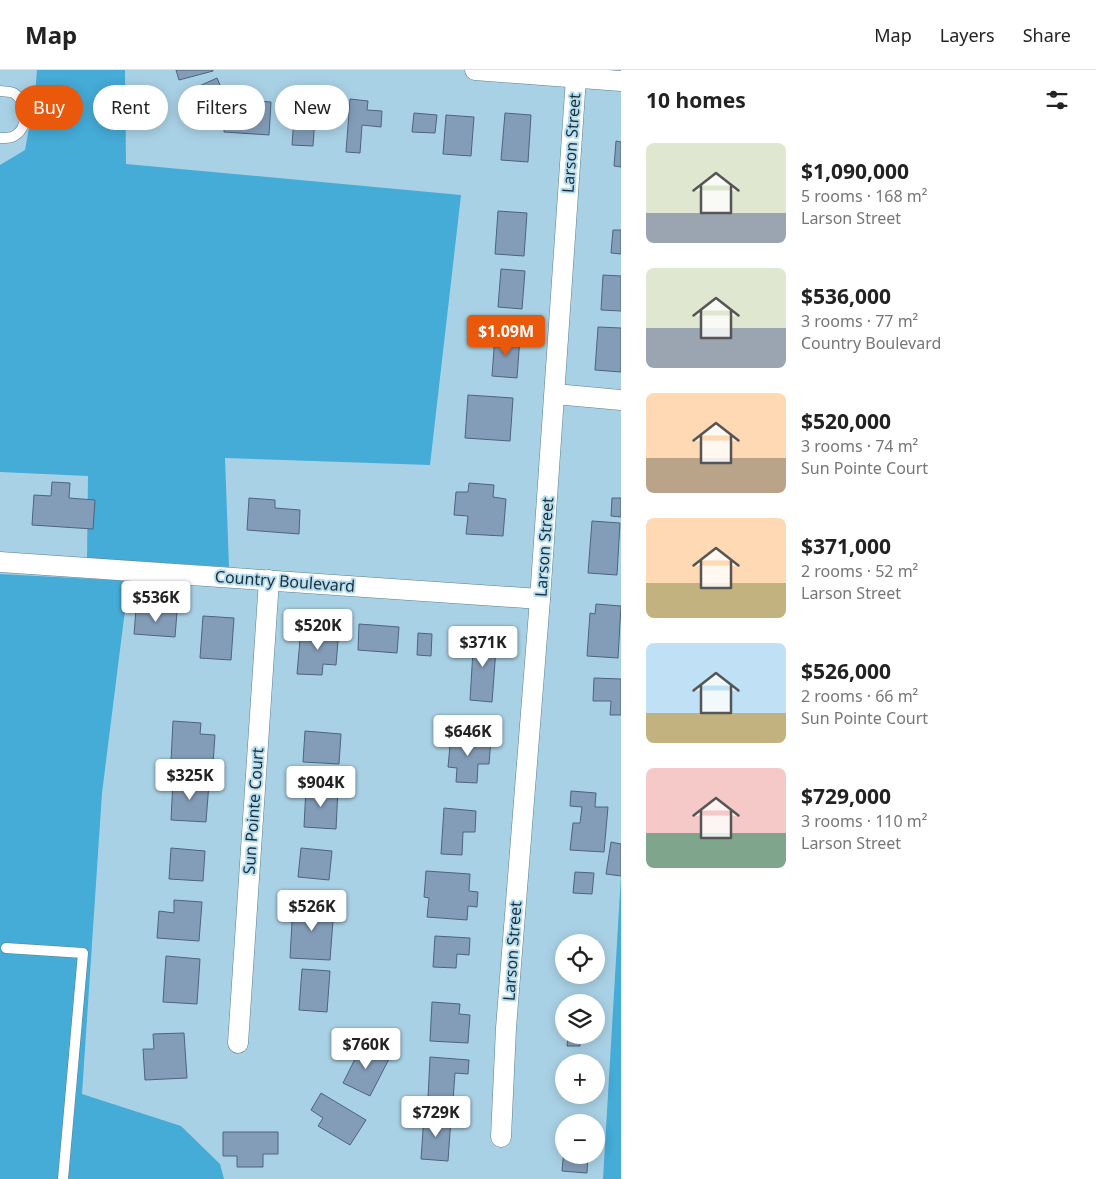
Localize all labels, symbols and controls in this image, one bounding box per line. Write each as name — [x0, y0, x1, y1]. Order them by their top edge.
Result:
text: Map — [25, 18, 77, 51]
text: Map — [874, 23, 912, 47]
text: Layers — [940, 23, 995, 47]
text: Share — [1023, 23, 1071, 47]
chip: Buy — [15, 85, 83, 130]
chip: Rent — [93, 85, 168, 130]
chip: Filters — [178, 85, 265, 130]
chip: New — [275, 85, 349, 130]
text: 10 homes — [646, 86, 746, 114]
icon: filters — [1043, 86, 1071, 114]
street label: Larson Street — [557, 92, 585, 194]
text: $1,090,000 — [801, 157, 909, 185]
icon: home — [686, 163, 746, 223]
text: 5 rooms · 168 m² — [801, 185, 927, 207]
text: Larson Street — [801, 207, 901, 229]
text: $536,000 — [801, 282, 891, 310]
icon: home — [686, 288, 746, 348]
text: 3 rooms · 77 m² — [801, 310, 918, 332]
pin: $1.09M — [465, 314, 547, 357]
text: $1.09M — [478, 320, 534, 342]
text: Country Boulevard — [801, 332, 941, 354]
text: $520,000 — [801, 407, 891, 435]
icon: home — [686, 413, 746, 473]
text: 3 rooms · 74 m² — [801, 435, 918, 457]
text: Sun Pointe Court — [801, 457, 928, 479]
street label: Larson Street — [530, 496, 558, 598]
text: $371,000 — [801, 532, 891, 560]
icon: home — [686, 538, 746, 598]
text: 2 rooms · 52 m² — [801, 560, 918, 582]
street label: Country Boulevard — [214, 565, 356, 597]
pin: $536K — [121, 580, 191, 623]
text: Larson Street — [801, 582, 901, 604]
text: $536K — [132, 586, 180, 608]
pin: $520K — [283, 608, 353, 651]
text: $520K — [294, 614, 342, 636]
pin: $371K — [448, 626, 518, 668]
text: $371K — [459, 631, 507, 653]
text: $526,000 — [801, 657, 891, 685]
icon: home — [686, 663, 746, 723]
text: 2 rooms · 66 m² — [801, 685, 918, 707]
text: Sun Pointe Court — [801, 707, 928, 729]
pin: $646K — [433, 714, 503, 757]
text: $646K — [444, 720, 492, 742]
street label: Sun Pointe Court — [238, 747, 268, 875]
pin: $325K — [155, 758, 225, 801]
text: $325K — [166, 764, 214, 786]
pin: $904K — [286, 766, 356, 808]
text: $904K — [297, 771, 345, 793]
text: $729,000 — [801, 782, 891, 810]
icon: home — [686, 788, 746, 848]
text: 3 rooms · 110 m² — [801, 810, 927, 832]
text: Larson Street — [801, 832, 901, 854]
pin: $526K — [277, 890, 347, 932]
text: $526K — [288, 895, 336, 917]
street label: Larson Street — [498, 900, 526, 1002]
map controls — [555, 934, 605, 1164]
button: locate — [555, 934, 605, 984]
button: layers — [555, 994, 605, 1044]
pin: $760K — [331, 1028, 401, 1070]
text: $760K — [342, 1033, 390, 1055]
button: + — [555, 1054, 605, 1104]
pin: $729K — [401, 1096, 471, 1138]
text: $729K — [412, 1101, 460, 1123]
button: − — [555, 1114, 605, 1164]

